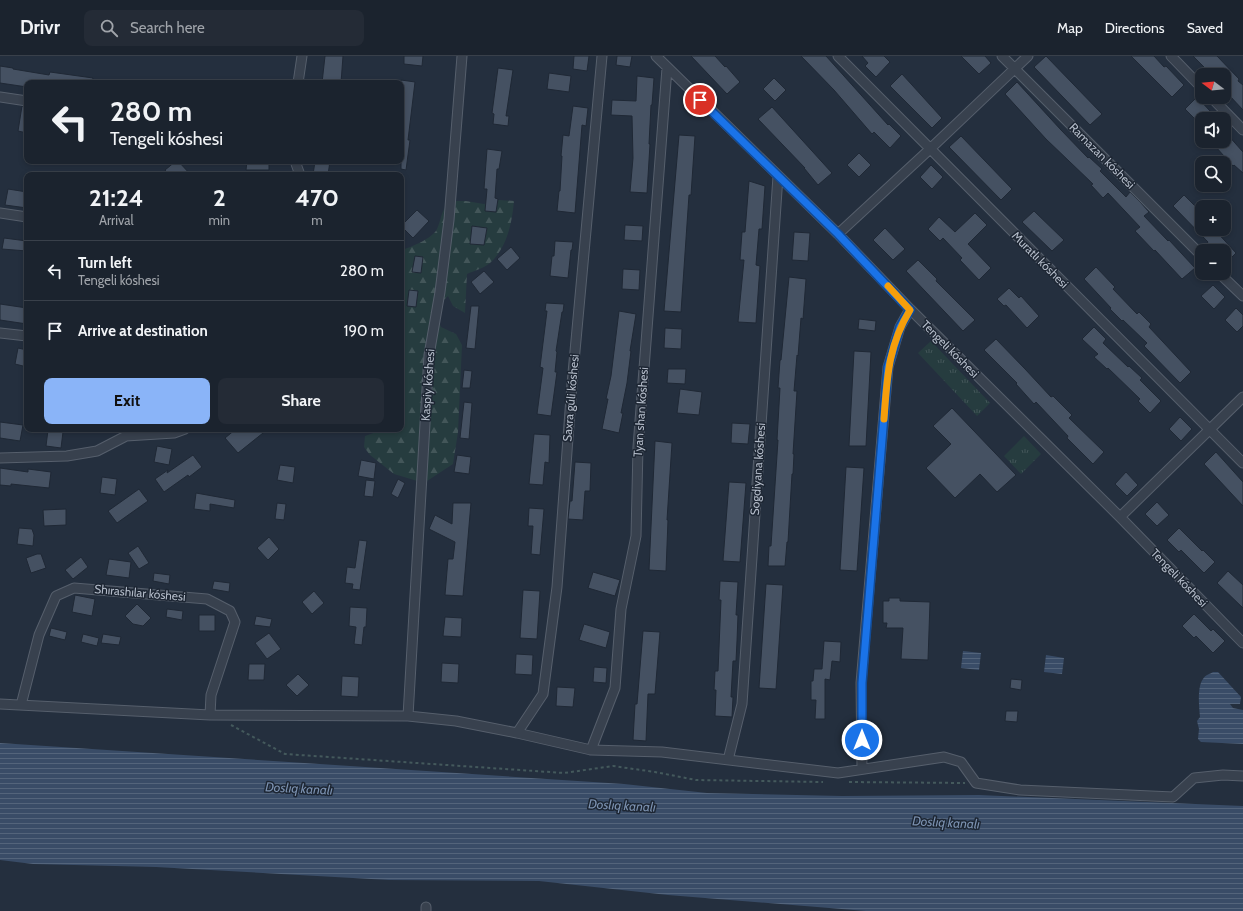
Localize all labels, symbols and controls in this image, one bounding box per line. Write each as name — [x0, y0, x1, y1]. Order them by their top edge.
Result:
search box — [84, 10, 364, 46]
text: Drivr — [20, 16, 60, 39]
icon: search — [98, 17, 120, 39]
text: Search here — [130, 19, 205, 37]
text: Map — [1057, 19, 1083, 37]
text: Directions — [1105, 19, 1165, 37]
text: Saved — [1187, 19, 1223, 37]
north arrow — [1195, 68, 1231, 104]
map controls — [1195, 68, 1231, 280]
pin — [683, 83, 717, 117]
icon: arrive — [689, 89, 711, 111]
text: 280 m — [110, 94, 192, 128]
icon: left — [44, 96, 96, 148]
button: sound — [1195, 112, 1231, 148]
street label: Ramazan kóshesi — [1066, 120, 1138, 192]
text: Tengeli kóshesi — [110, 128, 223, 150]
button: search — [1195, 156, 1231, 192]
text: 21:24 — [89, 183, 144, 212]
text: 2 — [213, 183, 226, 212]
text: 470 — [295, 183, 339, 212]
button: + — [1195, 200, 1231, 236]
text: Arrival — [99, 212, 134, 228]
text: min — [209, 212, 230, 228]
text: m — [311, 212, 323, 228]
street label: Muratlı kóshesi — [1009, 228, 1072, 291]
button: − — [1195, 244, 1231, 280]
text: Turn left — [78, 254, 132, 272]
icon: left — [44, 260, 66, 282]
text: 280 m — [340, 262, 384, 280]
text: Tengeli kóshesi — [78, 272, 160, 288]
street label: Tengeli kóshesi — [918, 317, 982, 381]
icon: arrive — [44, 320, 66, 342]
text: Arrive at destination — [78, 322, 208, 340]
text: 190 m — [344, 322, 384, 340]
street label: Kaspiy kóshesi — [417, 348, 438, 422]
street label: Saxra gúli kóshesi — [559, 354, 582, 442]
street label: Tyan shan kóshesi — [630, 367, 651, 457]
button: Exit — [44, 378, 210, 424]
button: Share — [218, 378, 384, 424]
street label: Sogdiyana kóshesi — [747, 422, 768, 516]
street label: Tengeli kóshesi — [1148, 545, 1211, 610]
street label: Shırashılar kóshesi — [94, 581, 186, 604]
position arrow — [841, 719, 883, 761]
water label: Doslıq kanalı — [265, 778, 333, 798]
water label: Doslıq kanalı — [588, 795, 656, 815]
water label: Doslıq kanalı — [912, 812, 980, 832]

